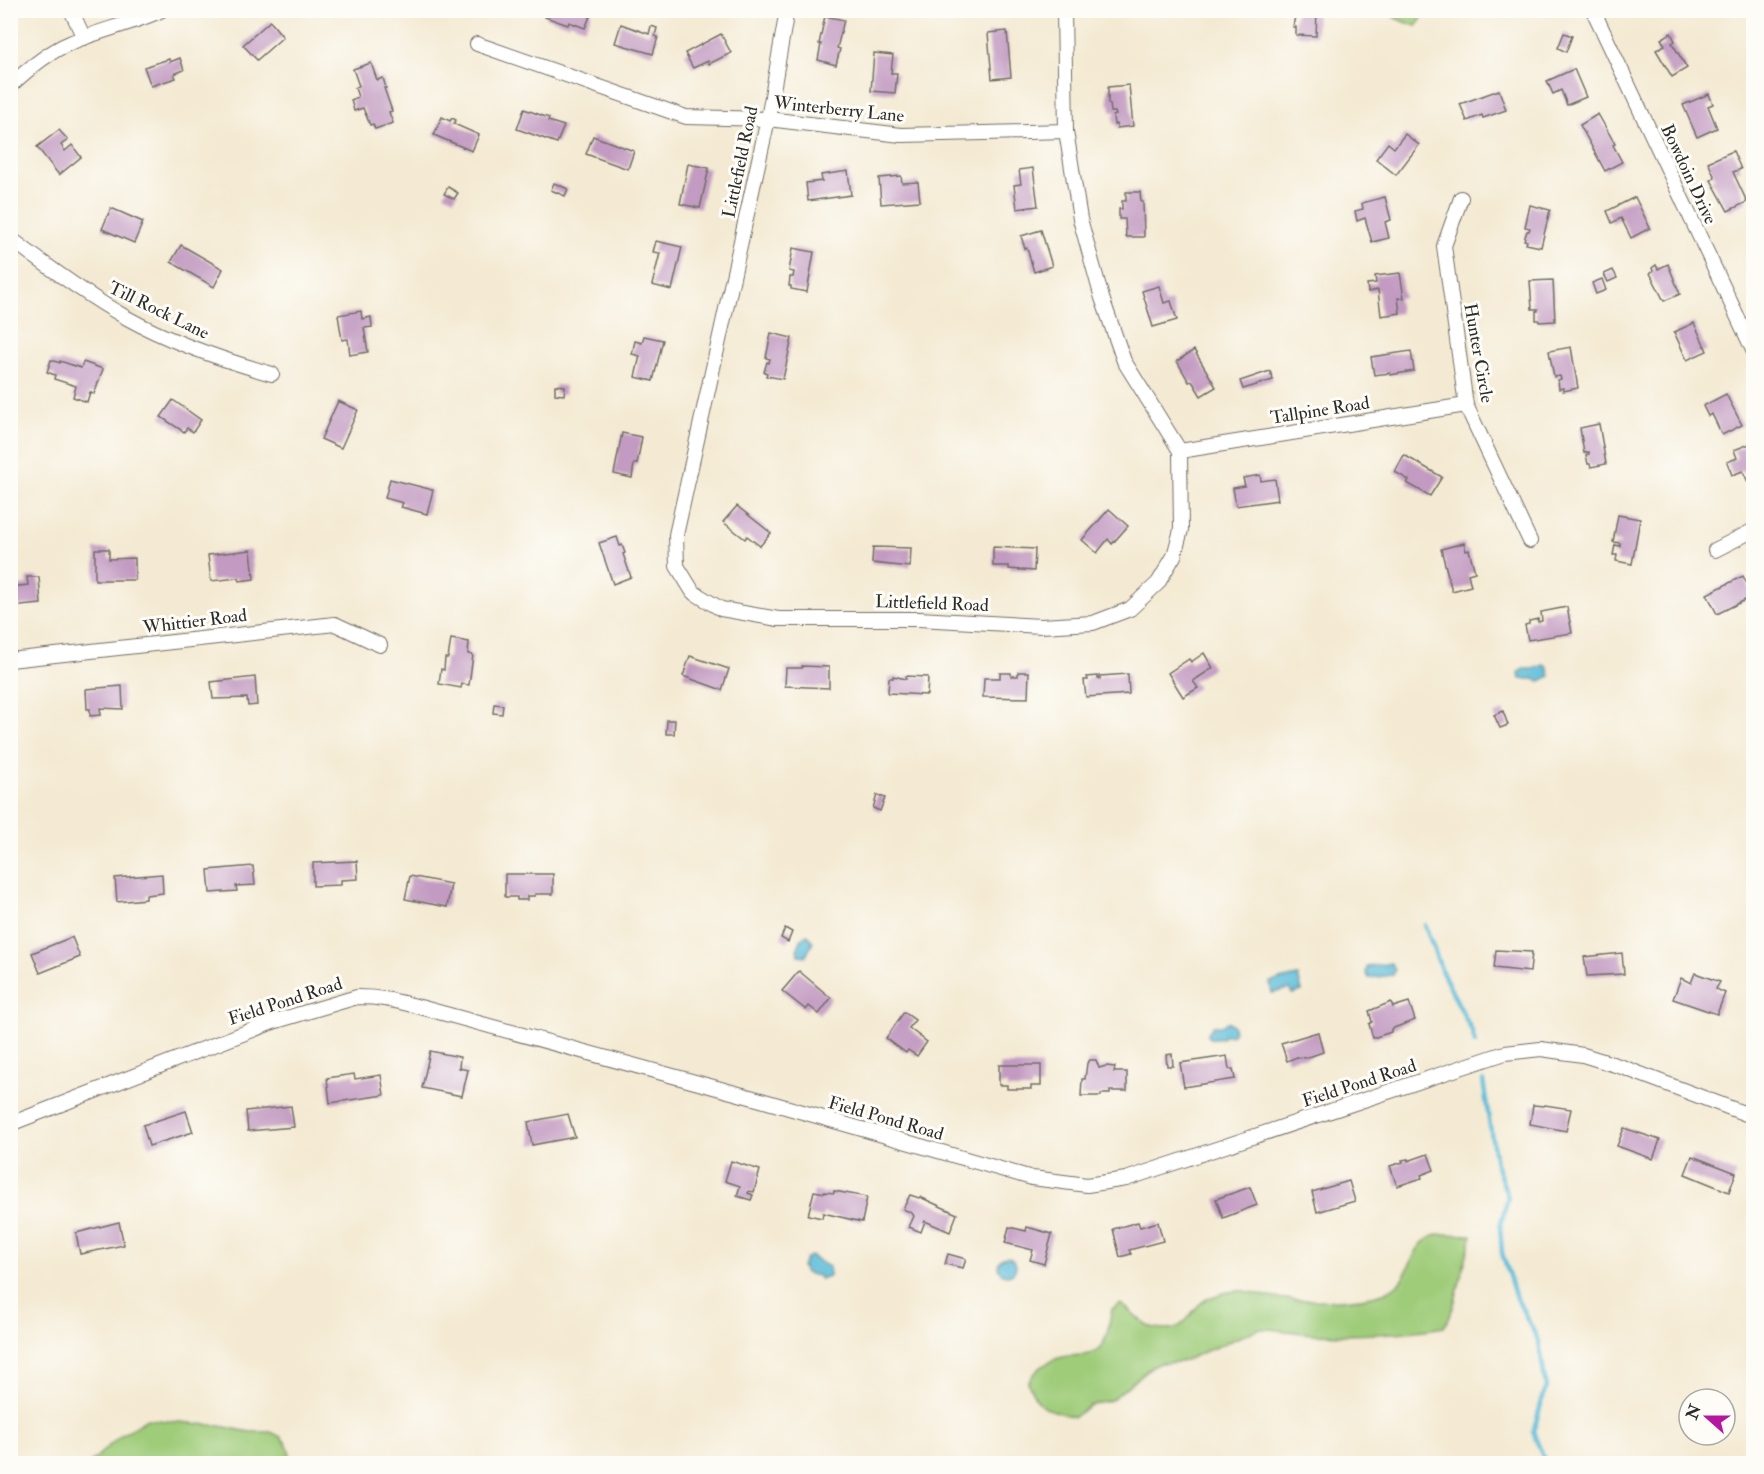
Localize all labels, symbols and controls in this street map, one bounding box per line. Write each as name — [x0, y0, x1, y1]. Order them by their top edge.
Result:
street label: Winterberry Lane — [772, 91, 906, 128]
street label: Littlefield Road — [717, 104, 764, 220]
street label: Bowdoin Drive — [1655, 120, 1722, 228]
street label: Till Rock Lane — [105, 276, 213, 345]
street label: Hunter Circle — [1458, 301, 1499, 405]
street label: Tallpine Road — [1269, 391, 1371, 430]
street label: Littlefield Road — [875, 590, 989, 617]
street label: Whittier Road — [141, 604, 249, 639]
street label: Field Pond Road — [225, 972, 345, 1031]
street label: Field Pond Road — [1299, 1054, 1419, 1113]
street label: Field Pond Road — [826, 1091, 946, 1146]
north arrow — [1677, 1387, 1737, 1447]
text: N — [1682, 1401, 1706, 1423]

